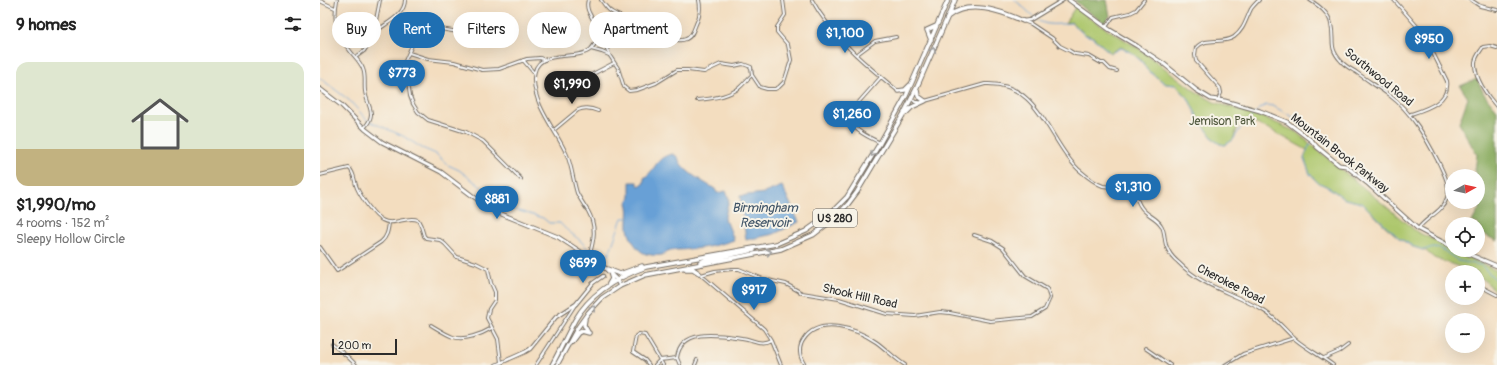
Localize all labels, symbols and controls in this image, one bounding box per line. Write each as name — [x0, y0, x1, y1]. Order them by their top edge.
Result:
chip: Buy — [332, 12, 381, 48]
chip: Rent — [389, 12, 445, 48]
chip: Filters — [453, 12, 519, 48]
chip: New — [527, 12, 581, 48]
chip: Apartment — [589, 12, 682, 48]
icon: filters — [282, 13, 304, 35]
text: 9 homes — [16, 14, 76, 35]
pin: $1,100 — [812, 20, 878, 54]
text: $1,100 — [826, 25, 864, 41]
pin: $950 — [1405, 26, 1453, 60]
text: $950 — [1414, 31, 1444, 47]
street label: Southwood Road — [1341, 45, 1416, 110]
one-way arrow — [928, 47, 936, 55]
pin: $773 — [378, 60, 426, 94]
text: $773 — [388, 65, 416, 81]
pin: $1,990 — [539, 71, 605, 105]
text: $1,990 — [553, 76, 591, 92]
icon: home — [124, 88, 196, 160]
pin: $1,260 — [819, 101, 885, 135]
text: $1,260 — [832, 106, 872, 122]
street label: Mountain Brook Parkway — [1287, 110, 1392, 196]
park label: Jemison Park — [1189, 114, 1255, 129]
one-way arrow — [870, 150, 878, 157]
north arrow — [1445, 169, 1485, 209]
map controls — [1445, 169, 1485, 353]
pin: $1,310 — [1100, 174, 1166, 208]
text: $1,310 — [1115, 179, 1151, 195]
pin: $881 — [473, 186, 521, 220]
text: $881 — [484, 191, 510, 207]
text: $1,990/mo — [16, 194, 96, 215]
water label: Birmingham Reservoir — [732, 200, 799, 231]
road number: US 280 — [813, 209, 857, 227]
text: 4 rooms · 152 m² — [16, 215, 110, 231]
button: locate — [1445, 217, 1485, 257]
text: Sleepy Hollow Circle — [16, 231, 125, 247]
one-way arrow — [766, 248, 772, 256]
pin: $699 — [559, 250, 607, 284]
text: $699 — [569, 255, 597, 271]
street label: Cherokee Road — [1195, 261, 1267, 308]
button: + — [1445, 265, 1485, 305]
pin: $917 — [730, 277, 778, 311]
street label: Shook Hill Road — [821, 281, 899, 312]
text: $917 — [741, 282, 767, 298]
one-way arrow — [588, 305, 596, 313]
button: − — [1445, 313, 1485, 353]
scale bar — [332, 337, 397, 356]
text: 200 m — [338, 339, 371, 352]

